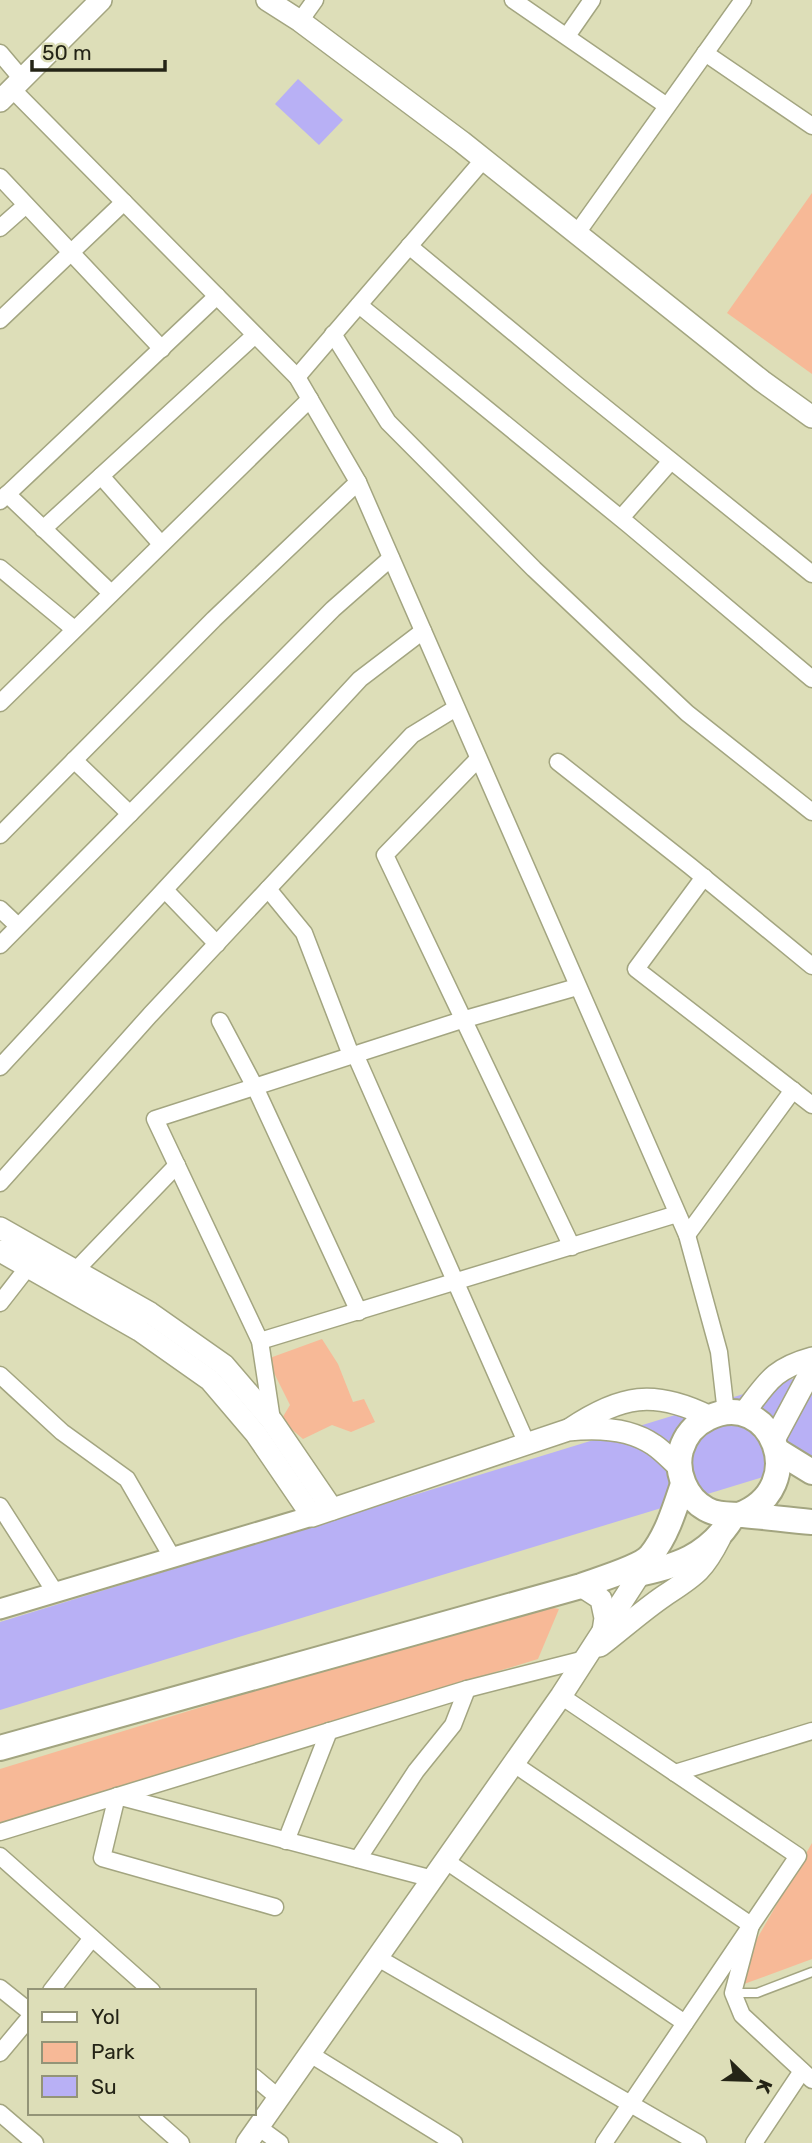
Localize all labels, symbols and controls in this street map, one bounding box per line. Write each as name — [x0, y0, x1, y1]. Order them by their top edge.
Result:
scale bar — [32, 28, 164, 72]
text: 50 m — [42, 40, 92, 65]
legend — [28, 1989, 256, 2115]
text: Yol — [91, 2004, 120, 2029]
text: Park — [91, 2039, 135, 2064]
north arrow — [714, 2045, 784, 2115]
text: Su — [91, 2074, 117, 2099]
text: K — [751, 2076, 777, 2097]

